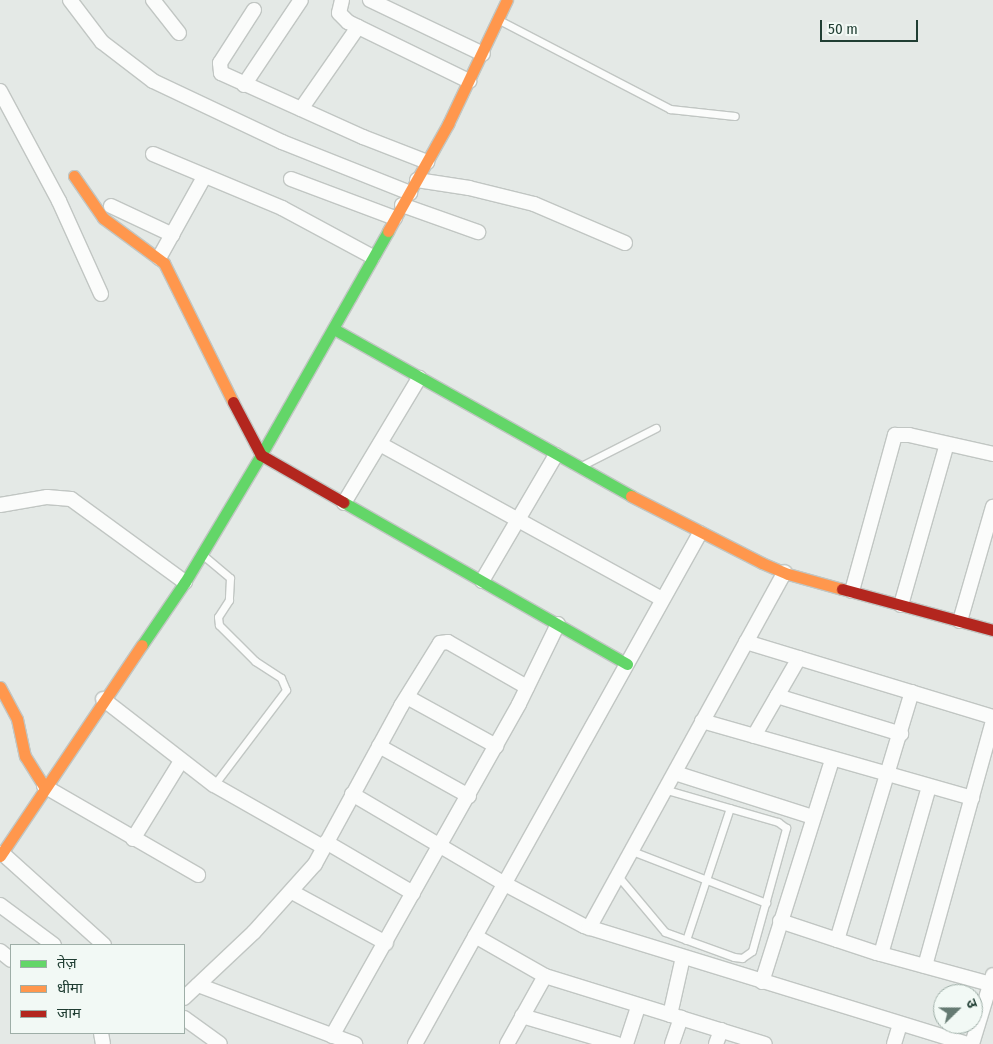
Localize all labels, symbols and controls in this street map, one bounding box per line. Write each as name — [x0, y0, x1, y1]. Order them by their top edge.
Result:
scale bar — [823, 10, 920, 42]
text: 50 m — [828, 20, 858, 38]
legend — [10, 944, 185, 1034]
text: तेज़ — [57, 954, 77, 972]
text: धीमा — [57, 979, 83, 997]
north arrow — [933, 984, 983, 1034]
text: उ — [962, 997, 981, 1011]
text: जाम — [57, 1004, 81, 1022]

